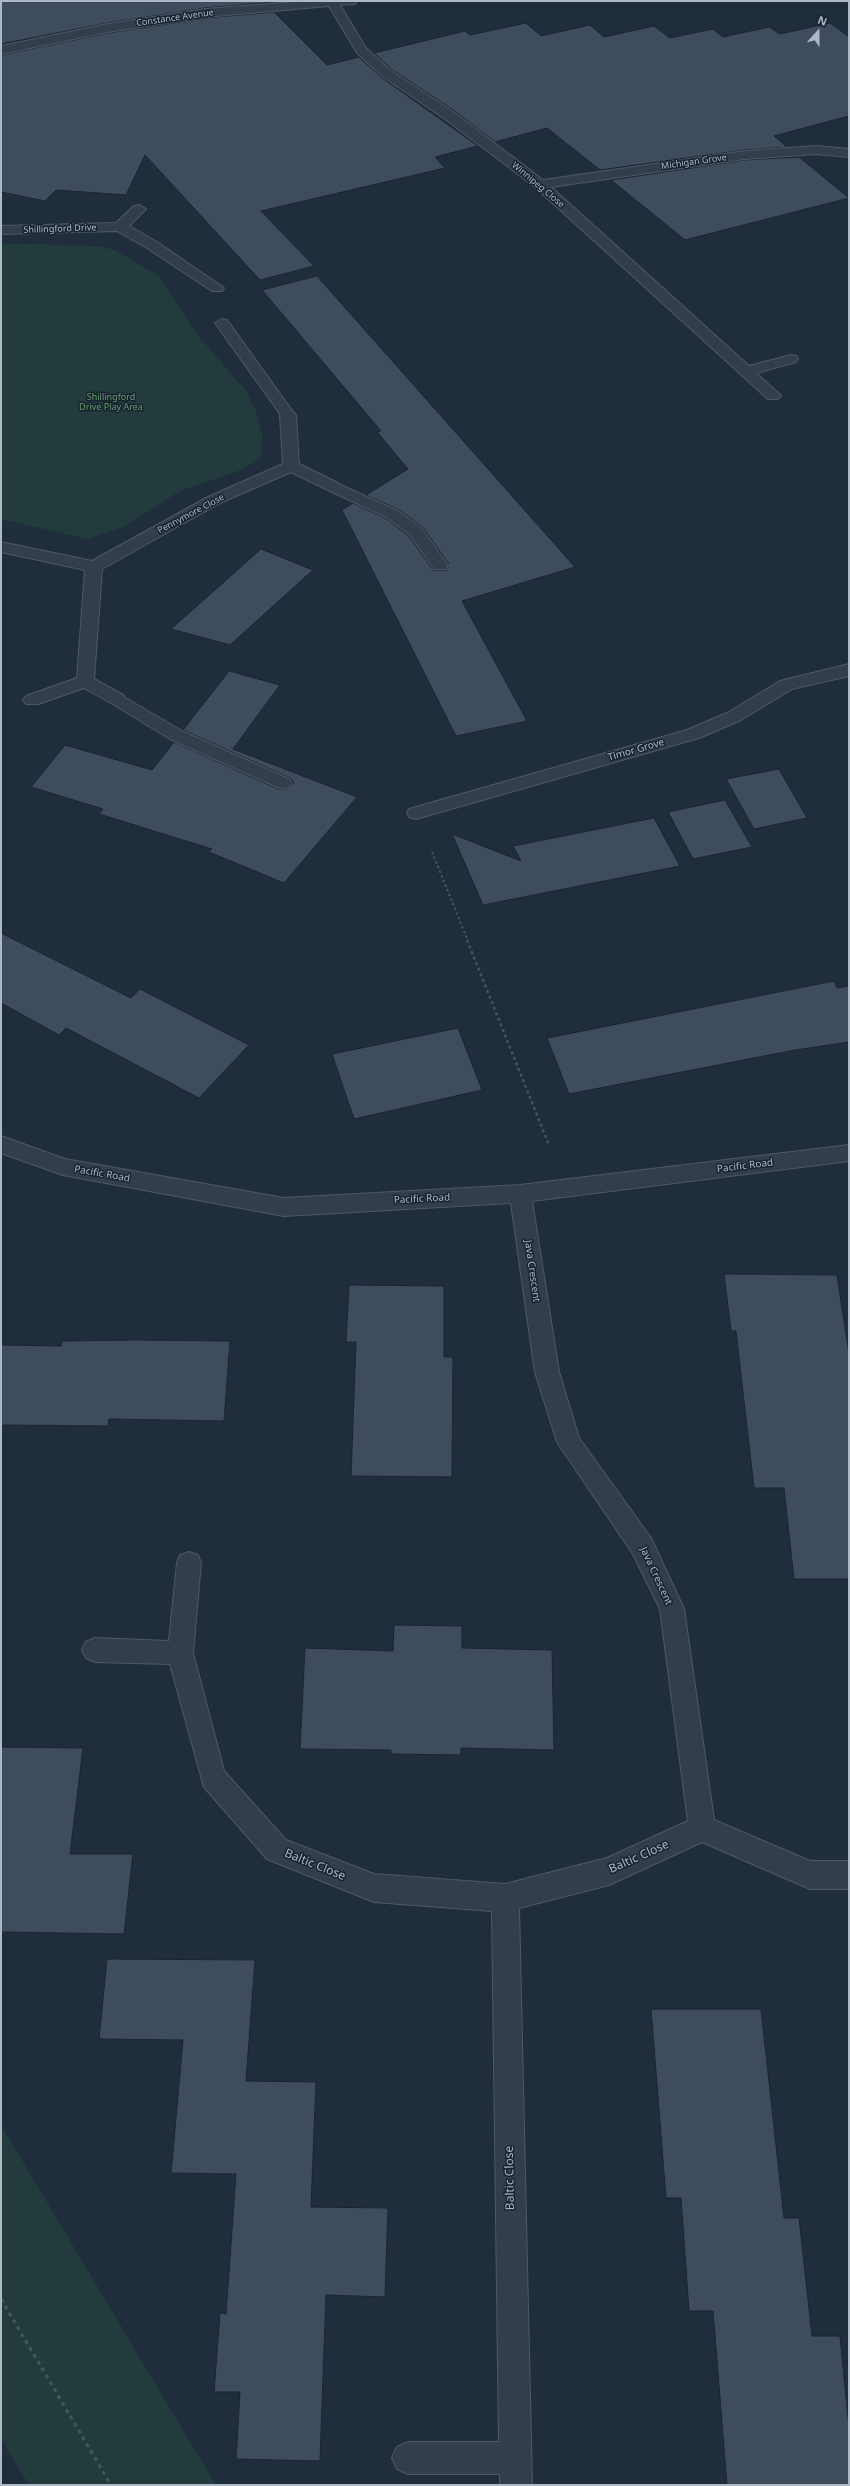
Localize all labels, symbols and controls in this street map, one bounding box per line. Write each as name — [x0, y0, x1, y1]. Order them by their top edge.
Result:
street label: Constance Avenue — [136, 7, 214, 29]
north arrow — [798, 12, 838, 52]
text: N — [816, 12, 829, 29]
street label: Michigan Grove — [660, 152, 728, 172]
street label: Winnipeg Close — [509, 160, 567, 210]
street label: Shillingford Drive — [23, 222, 97, 236]
park label: Shillingford Drive Play Area — [79, 392, 143, 413]
street label: Pennymore Close — [156, 492, 226, 536]
street label: Timor Grove — [606, 736, 666, 764]
street label: Pacific Road — [716, 1157, 774, 1175]
street label: Pacific Road — [73, 1163, 131, 1185]
street label: Pacific Road — [393, 1192, 451, 1206]
street label: Java Crescent — [522, 1239, 542, 1303]
street label: Java Crescent — [637, 1545, 675, 1607]
street label: Baltic Close — [607, 1837, 671, 1877]
street label: Baltic Close — [282, 1846, 348, 1884]
street label: Baltic Close — [502, 2146, 518, 2210]

